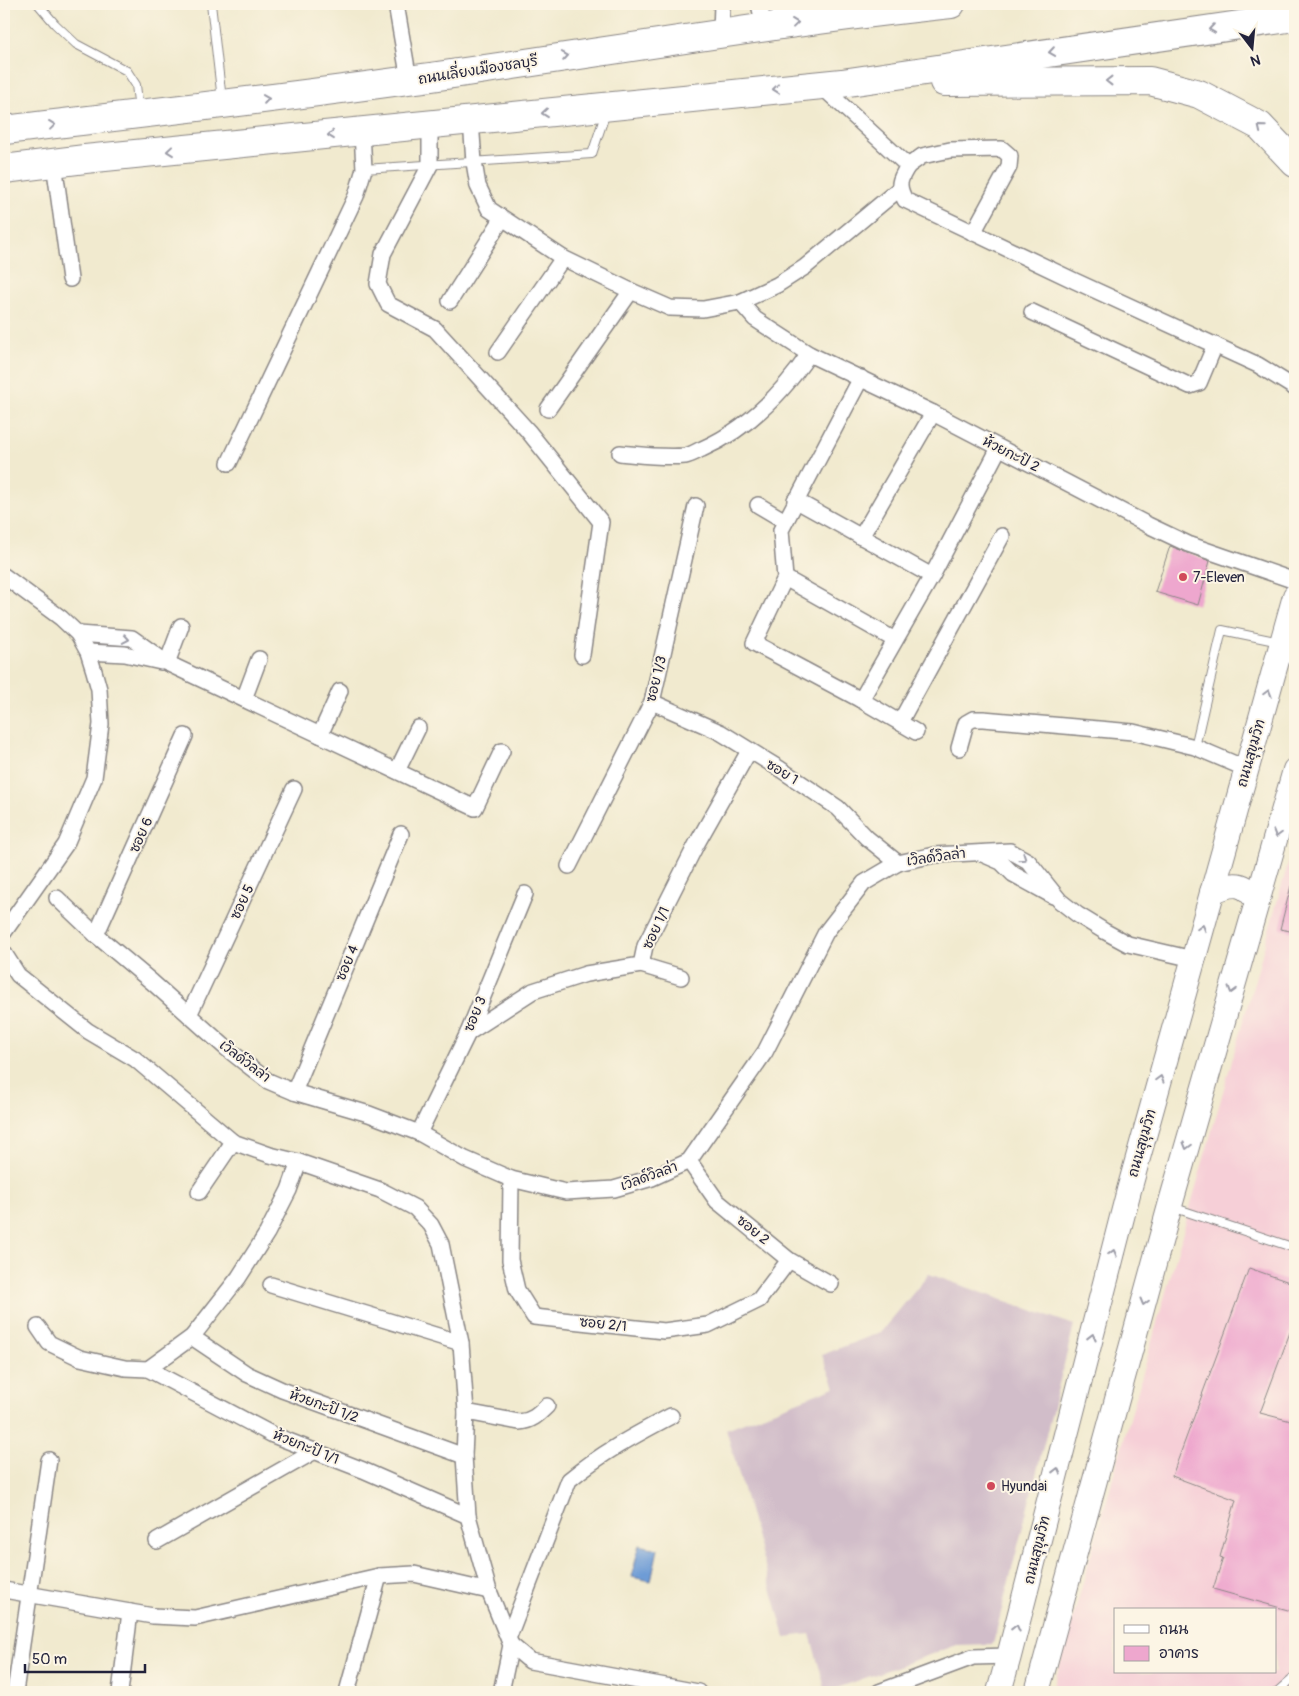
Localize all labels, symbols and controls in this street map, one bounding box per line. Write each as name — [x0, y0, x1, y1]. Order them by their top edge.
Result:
one-way arrow — [791, 18, 799, 29]
north arrow — [1226, 22, 1276, 72]
one-way arrow — [1208, 23, 1216, 34]
street label: ถนนเลี่ยงเมืองชลบุรี — [416, 47, 540, 89]
one-way arrow — [1047, 47, 1056, 57]
text: N — [1249, 51, 1262, 69]
one-way arrow — [561, 52, 569, 62]
one-way arrow — [1105, 76, 1112, 86]
one-way arrow — [772, 84, 780, 95]
one-way arrow — [262, 94, 270, 105]
one-way arrow — [541, 107, 549, 118]
one-way arrow — [48, 120, 56, 131]
one-way arrow — [1258, 126, 1267, 134]
one-way arrow — [327, 130, 335, 141]
one-way arrow — [165, 145, 173, 156]
street label: ห้วยกะปิ 2 — [980, 432, 1042, 476]
place label: 7-Eleven — [1193, 569, 1245, 586]
marker: 7-Eleven — [1177, 571, 1189, 583]
one-way arrow — [122, 633, 131, 643]
street label: ซอย 1/3 — [642, 654, 670, 704]
one-way arrow — [1263, 690, 1273, 698]
street label: ถนนสุขุมวิท — [1233, 717, 1270, 789]
street label: ซอย 1 — [763, 756, 801, 788]
street label: ซอย 6 — [126, 815, 156, 855]
one-way arrow — [1272, 829, 1283, 838]
street label: เวิลด์วิลล่า — [905, 843, 967, 870]
one-way arrow — [1018, 852, 1027, 862]
street label: ซอย 5 — [227, 882, 257, 922]
street label: ซอย 1/1 — [639, 904, 673, 952]
one-way arrow — [1196, 923, 1207, 932]
street label: ซอย 4 — [332, 943, 362, 983]
one-way arrow — [1228, 985, 1238, 993]
street label: ซอย 3 — [460, 994, 490, 1034]
street label: เวิลด์วิลล่า — [216, 1035, 275, 1086]
one-way arrow — [1154, 1075, 1165, 1084]
street label: ถนนสุขุมวิท — [1124, 1107, 1161, 1179]
one-way arrow — [1183, 1141, 1193, 1149]
street label: เวิลด์วิลล่า — [618, 1157, 680, 1194]
street label: ซอย 2 — [733, 1212, 773, 1248]
one-way arrow — [1107, 1248, 1118, 1257]
one-way arrow — [1139, 1298, 1149, 1306]
street label: ซอย 2/1 — [579, 1313, 627, 1335]
one-way arrow — [1086, 1333, 1096, 1341]
street label: ห้วยกะปิ 1/2 — [287, 1386, 361, 1426]
street label: ห้วยกะปิ 1/1 — [270, 1426, 342, 1468]
one-way arrow — [1051, 1467, 1062, 1476]
place label: Hyundai — [1001, 1478, 1047, 1495]
marker: Hyundai — [985, 1480, 997, 1492]
street label: ถนนสุขุมวิท — [1020, 1514, 1055, 1586]
legend — [1114, 1608, 1276, 1674]
text: ถนน — [1159, 1620, 1188, 1639]
one-way arrow — [1011, 1625, 1021, 1633]
scale bar — [25, 1641, 145, 1673]
text: อาคาร — [1159, 1644, 1199, 1663]
text: 50 m — [32, 1650, 67, 1669]

